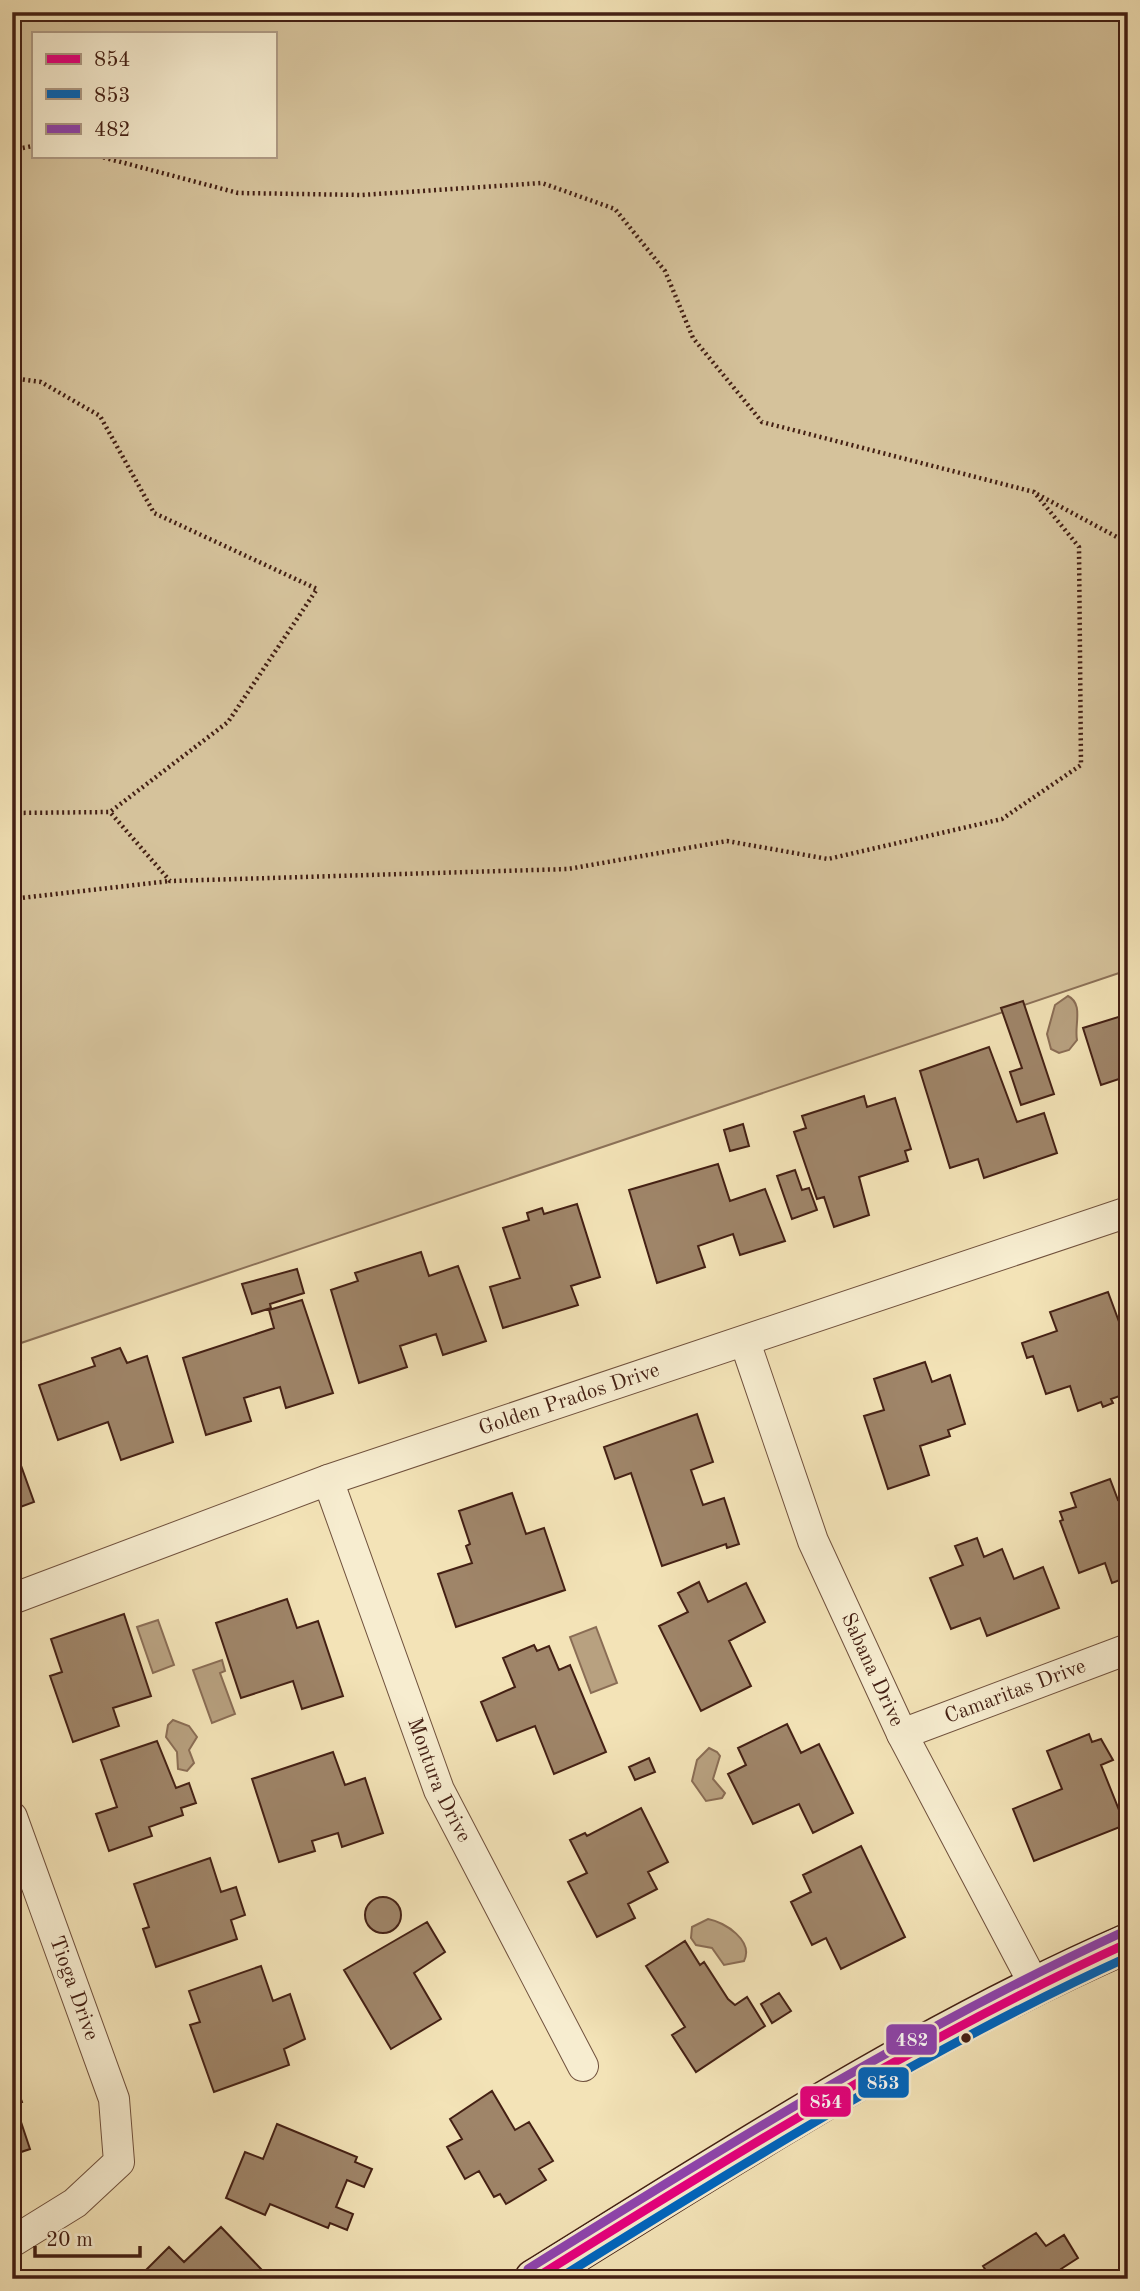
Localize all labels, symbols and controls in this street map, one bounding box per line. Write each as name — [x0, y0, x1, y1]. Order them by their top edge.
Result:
legend — [32, 32, 276, 158]
text: 854 — [94, 50, 131, 71]
text: 853 — [94, 86, 131, 107]
text: 482 — [94, 120, 131, 141]
street label: Golden Prados Drive — [476, 1359, 662, 1439]
street label: Sabana Drive — [837, 1610, 908, 1730]
street label: Camaritas Drive — [942, 1655, 1089, 1727]
street label: Montura Drive — [404, 1715, 475, 1846]
street label: Tioga Drive — [45, 1933, 102, 2043]
line badge: 482 — [885, 2023, 938, 2056]
unlabelled marker — [959, 2031, 973, 2045]
text: 482 — [895, 2032, 929, 2051]
line badge: 853 — [857, 2066, 910, 2099]
text: 853 — [866, 2075, 900, 2094]
line badge: 854 — [799, 2085, 852, 2118]
text: 854 — [809, 2094, 843, 2113]
scale bar — [35, 2214, 140, 2258]
text: 20 m — [46, 2230, 93, 2251]

